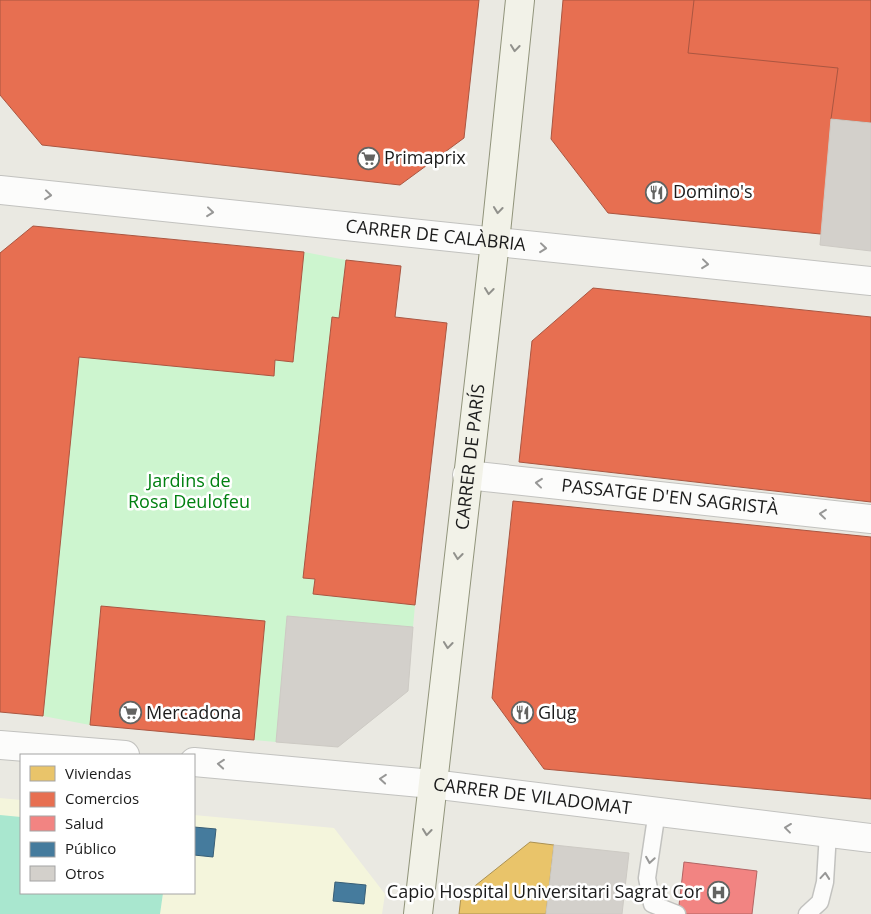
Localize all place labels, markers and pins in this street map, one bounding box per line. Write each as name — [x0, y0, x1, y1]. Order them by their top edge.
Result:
place label: Primaprix — [384, 145, 466, 169]
supermarket icon: Primaprix — [356, 146, 380, 170]
place label: Domino's — [673, 179, 753, 203]
restaurant icon: Domino's — [645, 180, 669, 204]
place label: Mercadona — [146, 700, 241, 724]
place label: Glug — [538, 700, 577, 724]
supermarket icon: Mercadona — [118, 701, 142, 725]
restaurant icon: Glug — [510, 701, 534, 725]
place label: Capio Hospital Universitari Sagrat Cor — [387, 879, 703, 903]
hospital icon: Capio Hospital Universitari Sagrat Cor — [706, 880, 730, 904]

